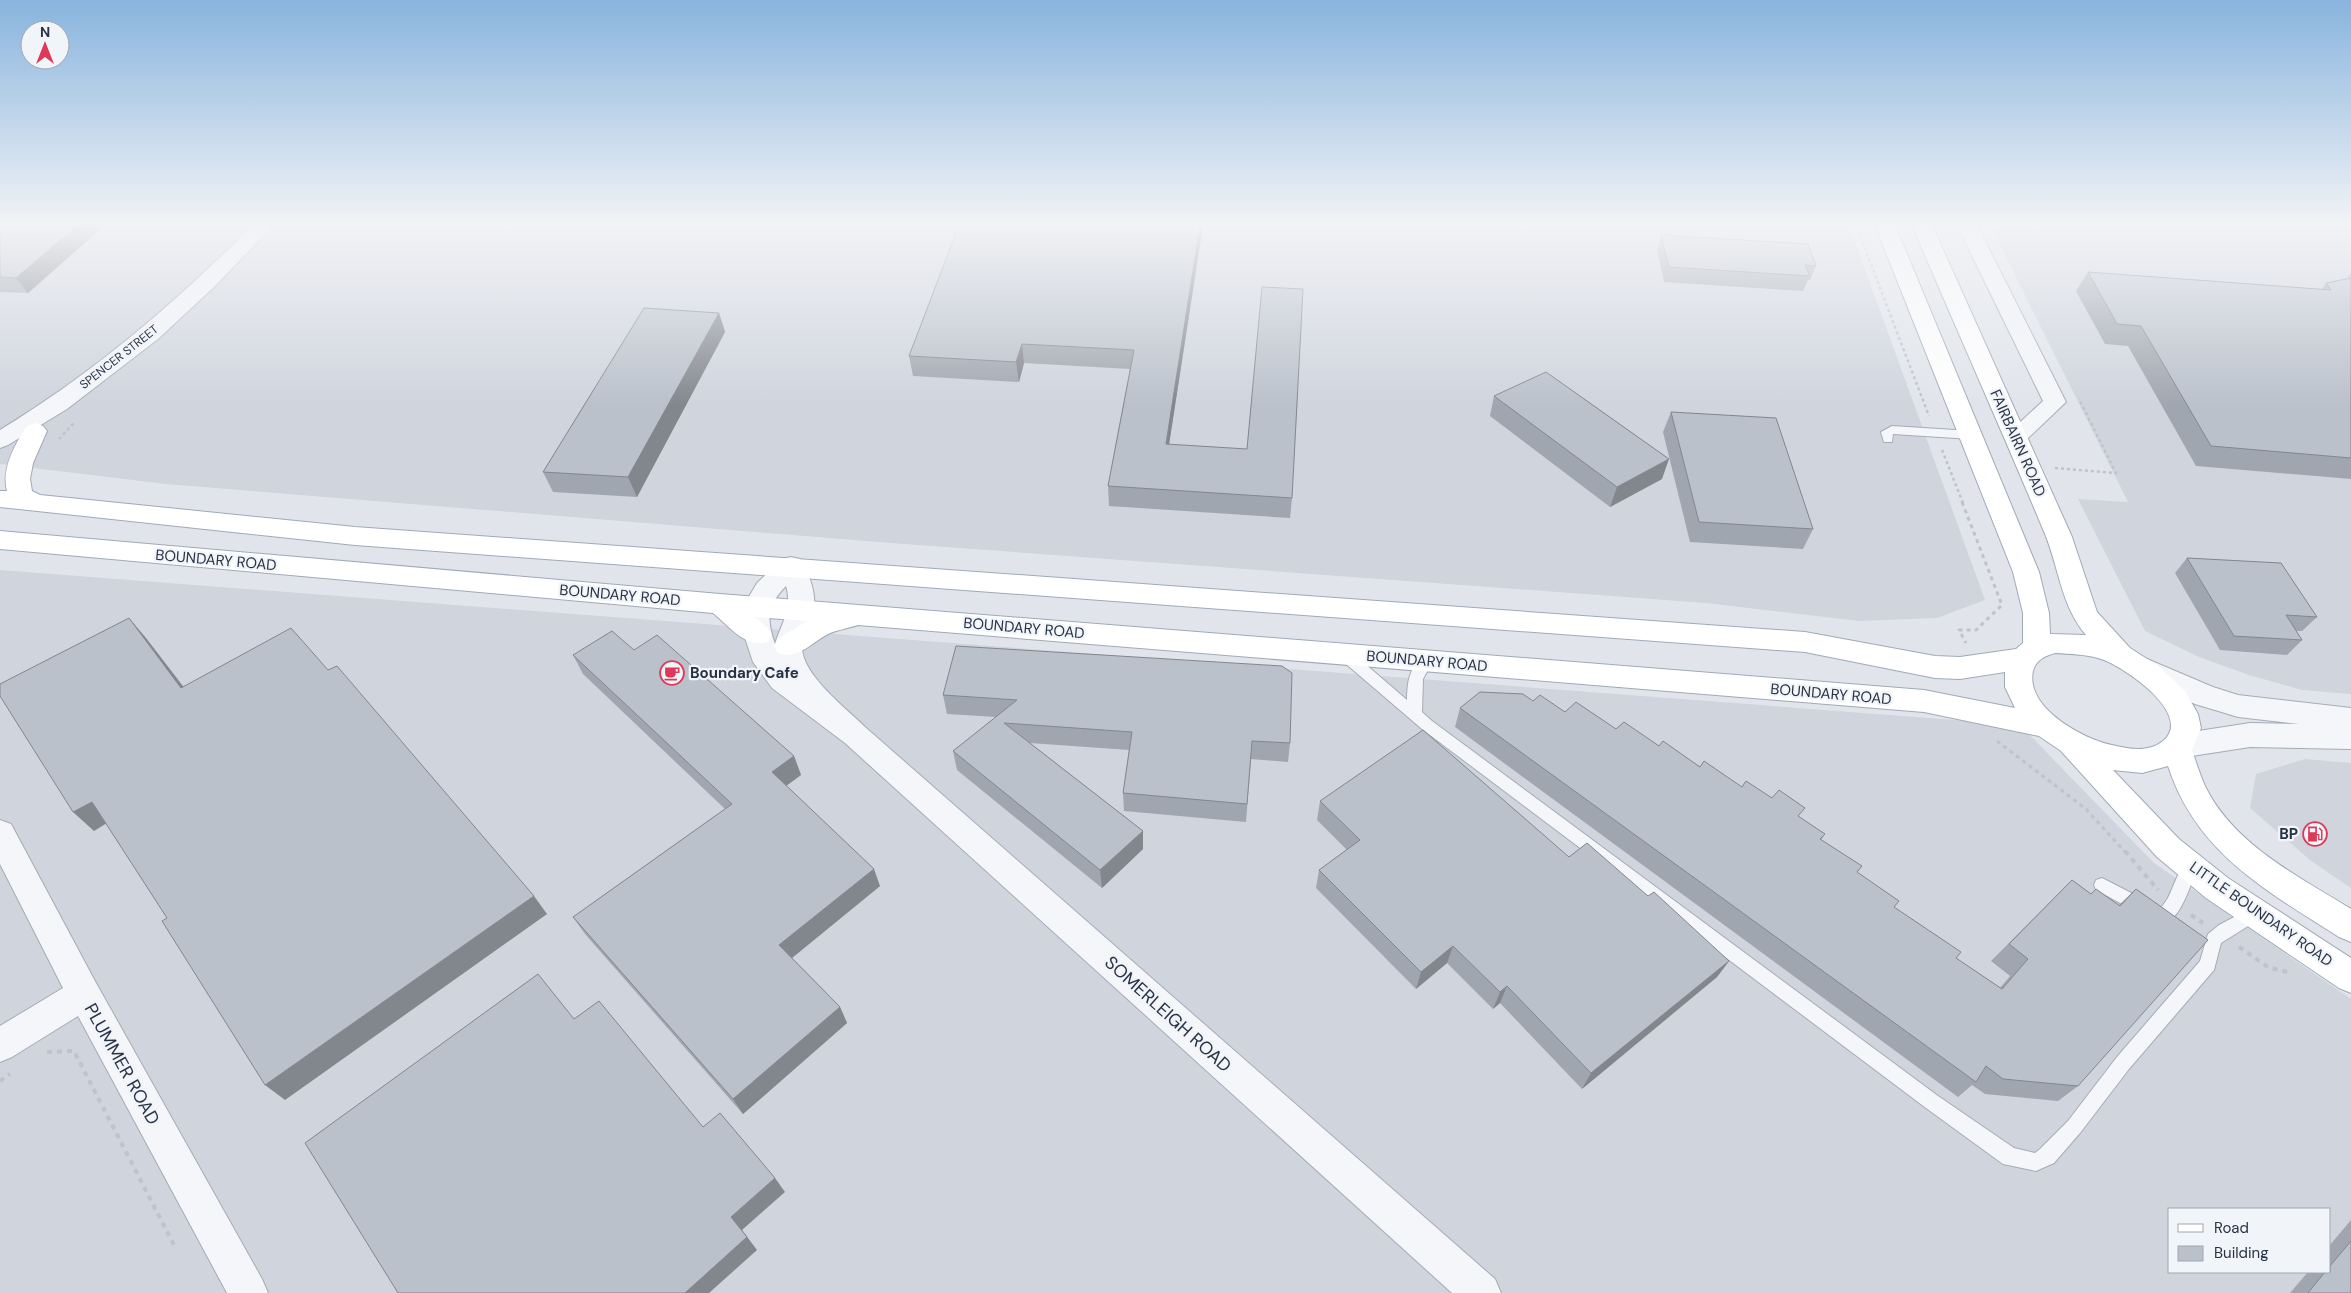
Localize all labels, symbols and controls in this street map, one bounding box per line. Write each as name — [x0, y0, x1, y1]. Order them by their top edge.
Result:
north arrow — [20, 20, 70, 70]
text: N — [40, 23, 50, 41]
street label: SPENCER STREET — [76, 321, 162, 393]
street label: FAIRBAIRN ROAD — [1985, 386, 2051, 500]
street label: BOUNDARY ROAD — [155, 545, 277, 575]
street label: BOUNDARY ROAD — [559, 580, 681, 610]
street label: BOUNDARY ROAD — [963, 613, 1085, 643]
street label: BOUNDARY ROAD — [1366, 646, 1488, 676]
cafe icon: Boundary Cafe — [659, 660, 685, 686]
place label: Boundary Cafe — [690, 663, 799, 683]
street label: BOUNDARY ROAD — [1770, 679, 1892, 709]
fuel station icon: BP — [2302, 821, 2328, 847]
place label: BP — [2279, 824, 2298, 844]
street label: LITTLE BOUNDARY ROAD — [2186, 857, 2336, 971]
street label: SOMERLEIGH ROAD — [1099, 951, 1237, 1077]
street label: PLUMMER ROAD — [79, 999, 165, 1129]
legend — [2168, 1208, 2331, 1273]
text: Road — [2214, 1218, 2249, 1238]
text: Building — [2214, 1243, 2269, 1263]

